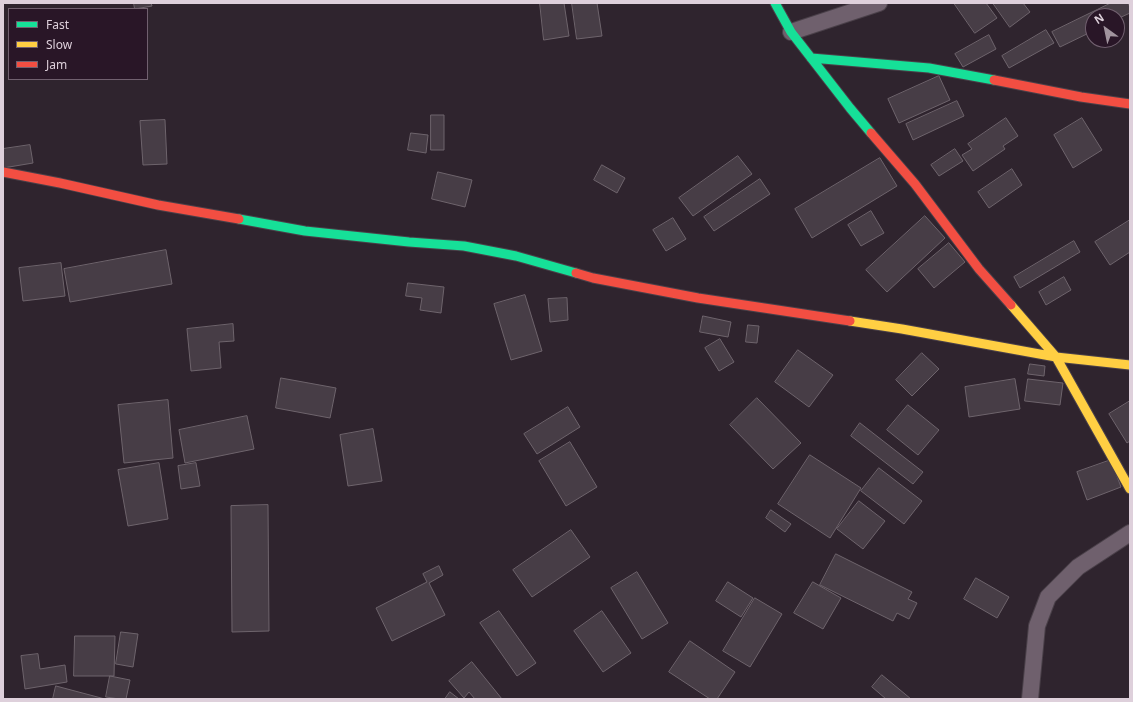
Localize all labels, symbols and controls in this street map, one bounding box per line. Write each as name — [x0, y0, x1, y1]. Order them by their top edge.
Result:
legend — [8, 8, 148, 80]
north arrow — [1085, 8, 1125, 48]
text: N — [1091, 10, 1107, 27]
text: Fast — [46, 16, 69, 33]
text: Slow — [46, 36, 72, 53]
text: Jam — [46, 56, 67, 73]

